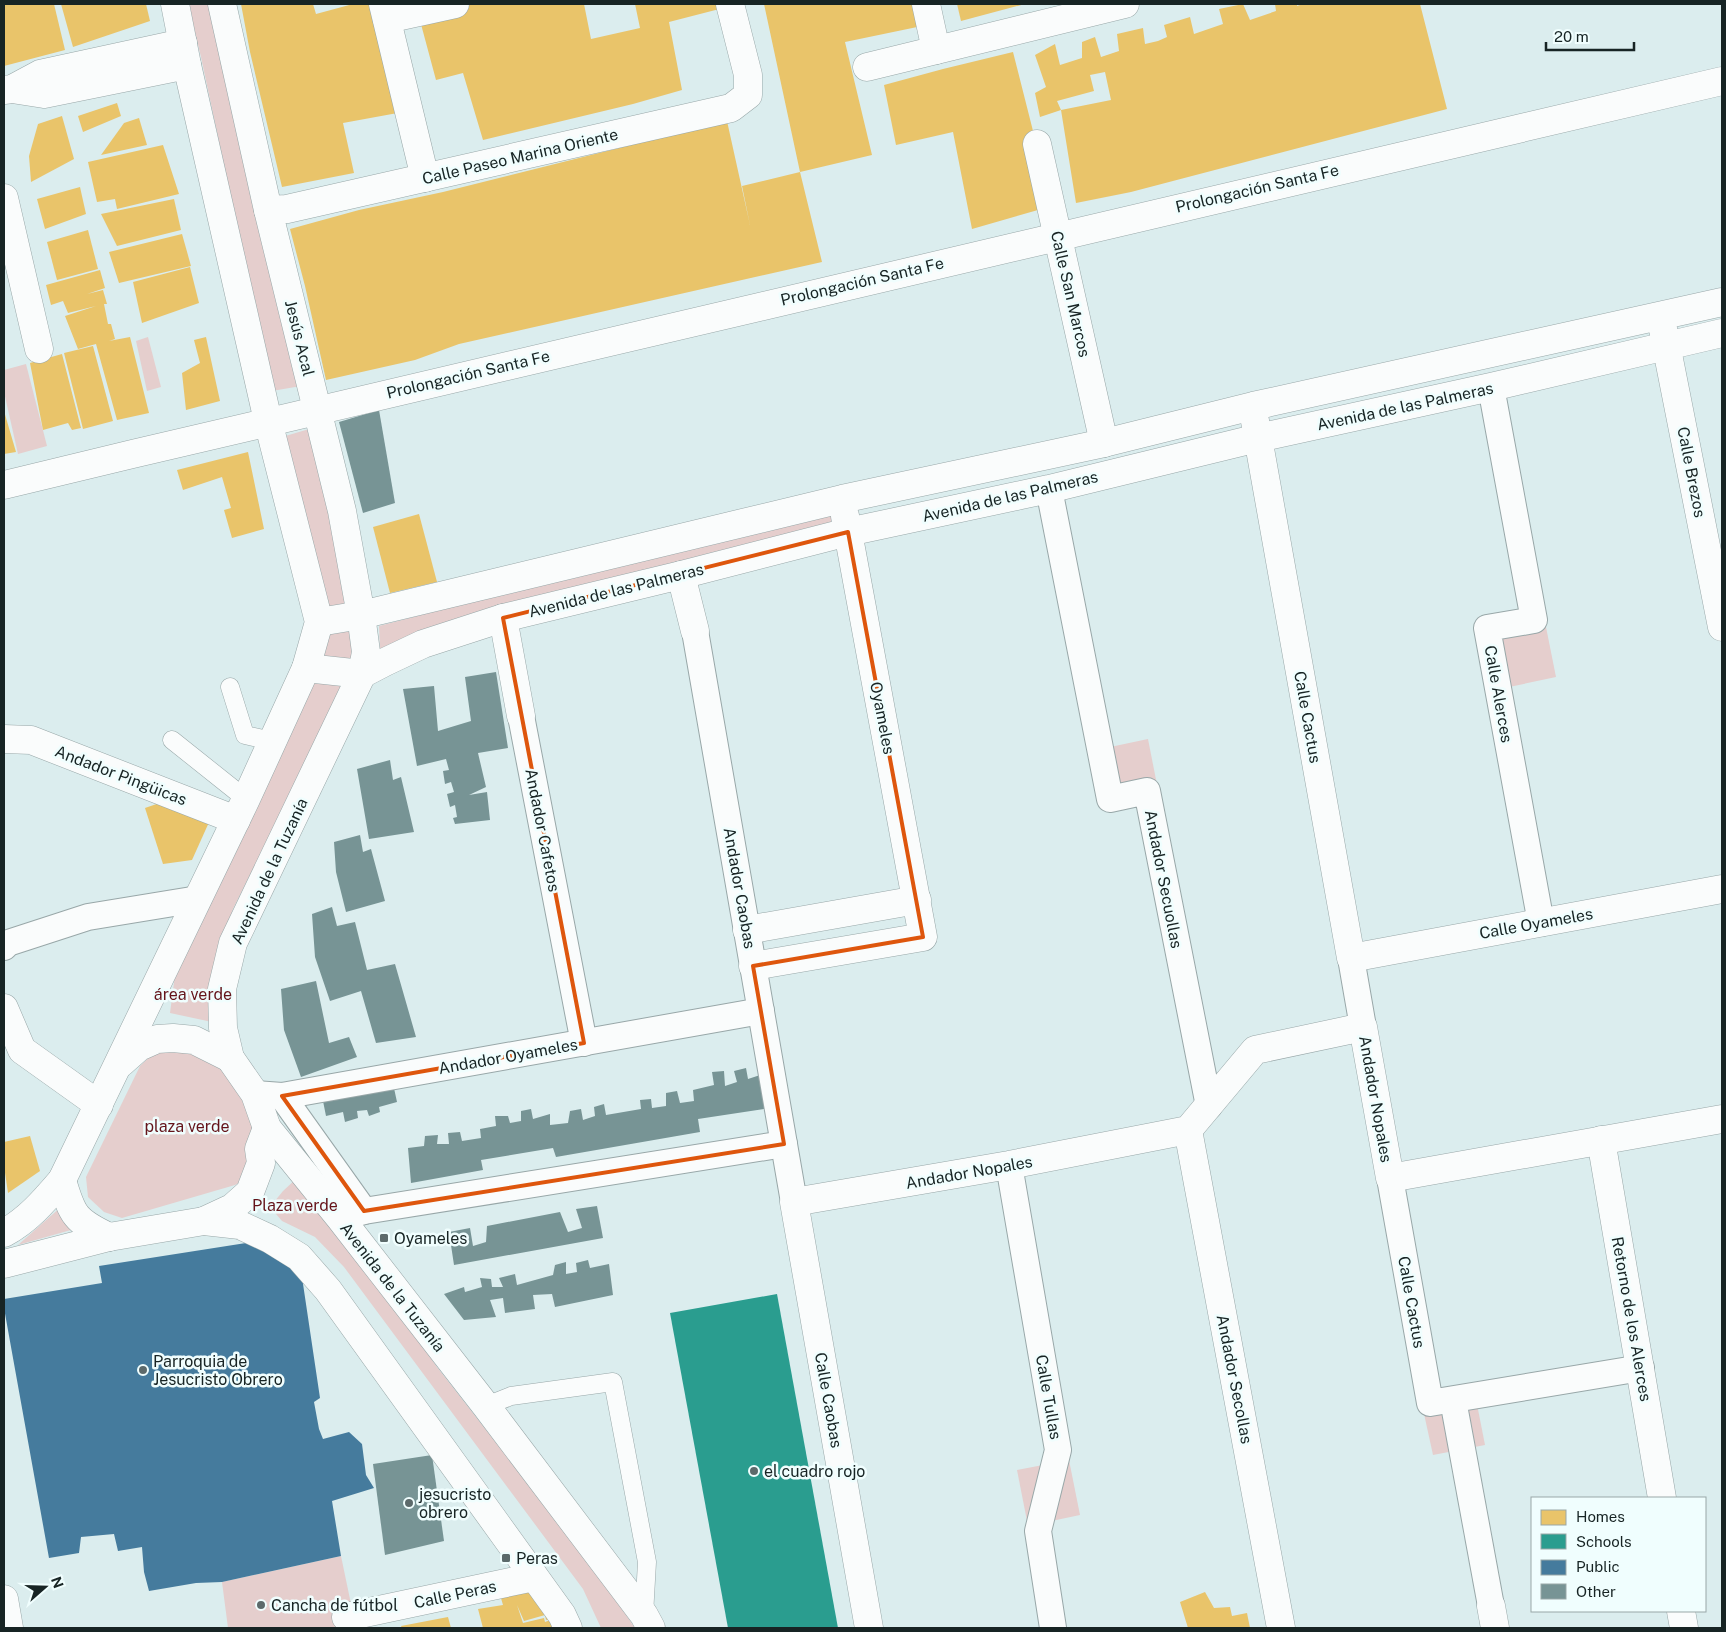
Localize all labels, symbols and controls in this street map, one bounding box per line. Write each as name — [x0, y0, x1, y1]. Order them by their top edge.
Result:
scale bar — [1546, 20, 1634, 52]
text: 20 m — [1554, 28, 1589, 45]
street label: Calle Paseo Marina Oriente — [420, 125, 620, 188]
street label: Prolongación Santa Fe — [1174, 160, 1341, 217]
street label: Calle San Marcos — [1047, 229, 1094, 359]
street label: Prolongación Santa Fe — [779, 253, 946, 310]
street label: Jesús Acal — [281, 298, 318, 378]
street label: Prolongación Santa Fe — [385, 346, 552, 403]
street label: Avenida de las Palmeras — [1315, 378, 1495, 434]
street label: Calle Brezos — [1673, 425, 1710, 519]
street label: Avenida de las Palmeras — [920, 467, 1100, 526]
street label: Avenida de las Palmeras — [527, 560, 706, 621]
street label: Calle Alerces — [1481, 644, 1516, 744]
street label: Calle Cactus — [1290, 670, 1325, 765]
street label: Oyameles — [866, 680, 899, 756]
street label: Andador Pingüicas — [52, 742, 189, 809]
street label: Andador Cafetos — [521, 767, 564, 893]
street label: Avenida de la Tuzanía — [227, 795, 312, 947]
street label: Andador Secuollas — [1141, 808, 1186, 950]
street label: Andador Caobas — [719, 826, 760, 950]
street label: Calle Oyameles — [1478, 904, 1594, 943]
park label: área verde — [154, 985, 232, 1004]
street label: Andador Nopales — [1355, 1034, 1396, 1164]
street label: Andador Oyameles — [437, 1035, 579, 1078]
park label: plaza verde — [144, 1117, 230, 1136]
street label: Andador Nopales — [904, 1152, 1034, 1193]
park label: Plaza verde — [252, 1196, 338, 1215]
street label: Avenida de la Tuzanía — [336, 1219, 449, 1356]
place label: Oyameles — [394, 1229, 467, 1248]
marker: Oyameles — [378, 1232, 390, 1244]
street label: Retorno de los Alerces — [1608, 1235, 1655, 1403]
street label: Calle Cactus — [1394, 1255, 1429, 1350]
street label: Andador Secollas — [1213, 1313, 1256, 1445]
street label: Calle Caobas — [811, 1351, 846, 1449]
place label: Parroquia de Jesucristo Obrero — [153, 1352, 283, 1389]
street label: Calle Tullas — [1032, 1353, 1065, 1441]
marker: Parroquia de Jesucristo Obrero — [137, 1364, 149, 1376]
place label: el cuadro rojo — [764, 1462, 865, 1481]
marker: el cuadro rojo — [748, 1465, 760, 1477]
place label: jesucristo obrero — [418, 1485, 491, 1522]
marker: jesucristo obrero — [403, 1497, 415, 1509]
legend — [1531, 1497, 1706, 1612]
text: Homes — [1576, 1508, 1625, 1525]
text: Schools — [1576, 1533, 1632, 1550]
place label: Peras — [516, 1549, 558, 1568]
marker: Peras — [500, 1552, 512, 1564]
text: Public — [1576, 1558, 1620, 1575]
north arrow — [20, 1562, 70, 1612]
text: N — [48, 1575, 67, 1590]
street label: Calle Peras — [412, 1577, 498, 1612]
text: Other — [1576, 1583, 1616, 1600]
place label: Cancha de fútbol — [271, 1596, 398, 1615]
marker: Cancha de fútbol — [255, 1599, 267, 1611]

